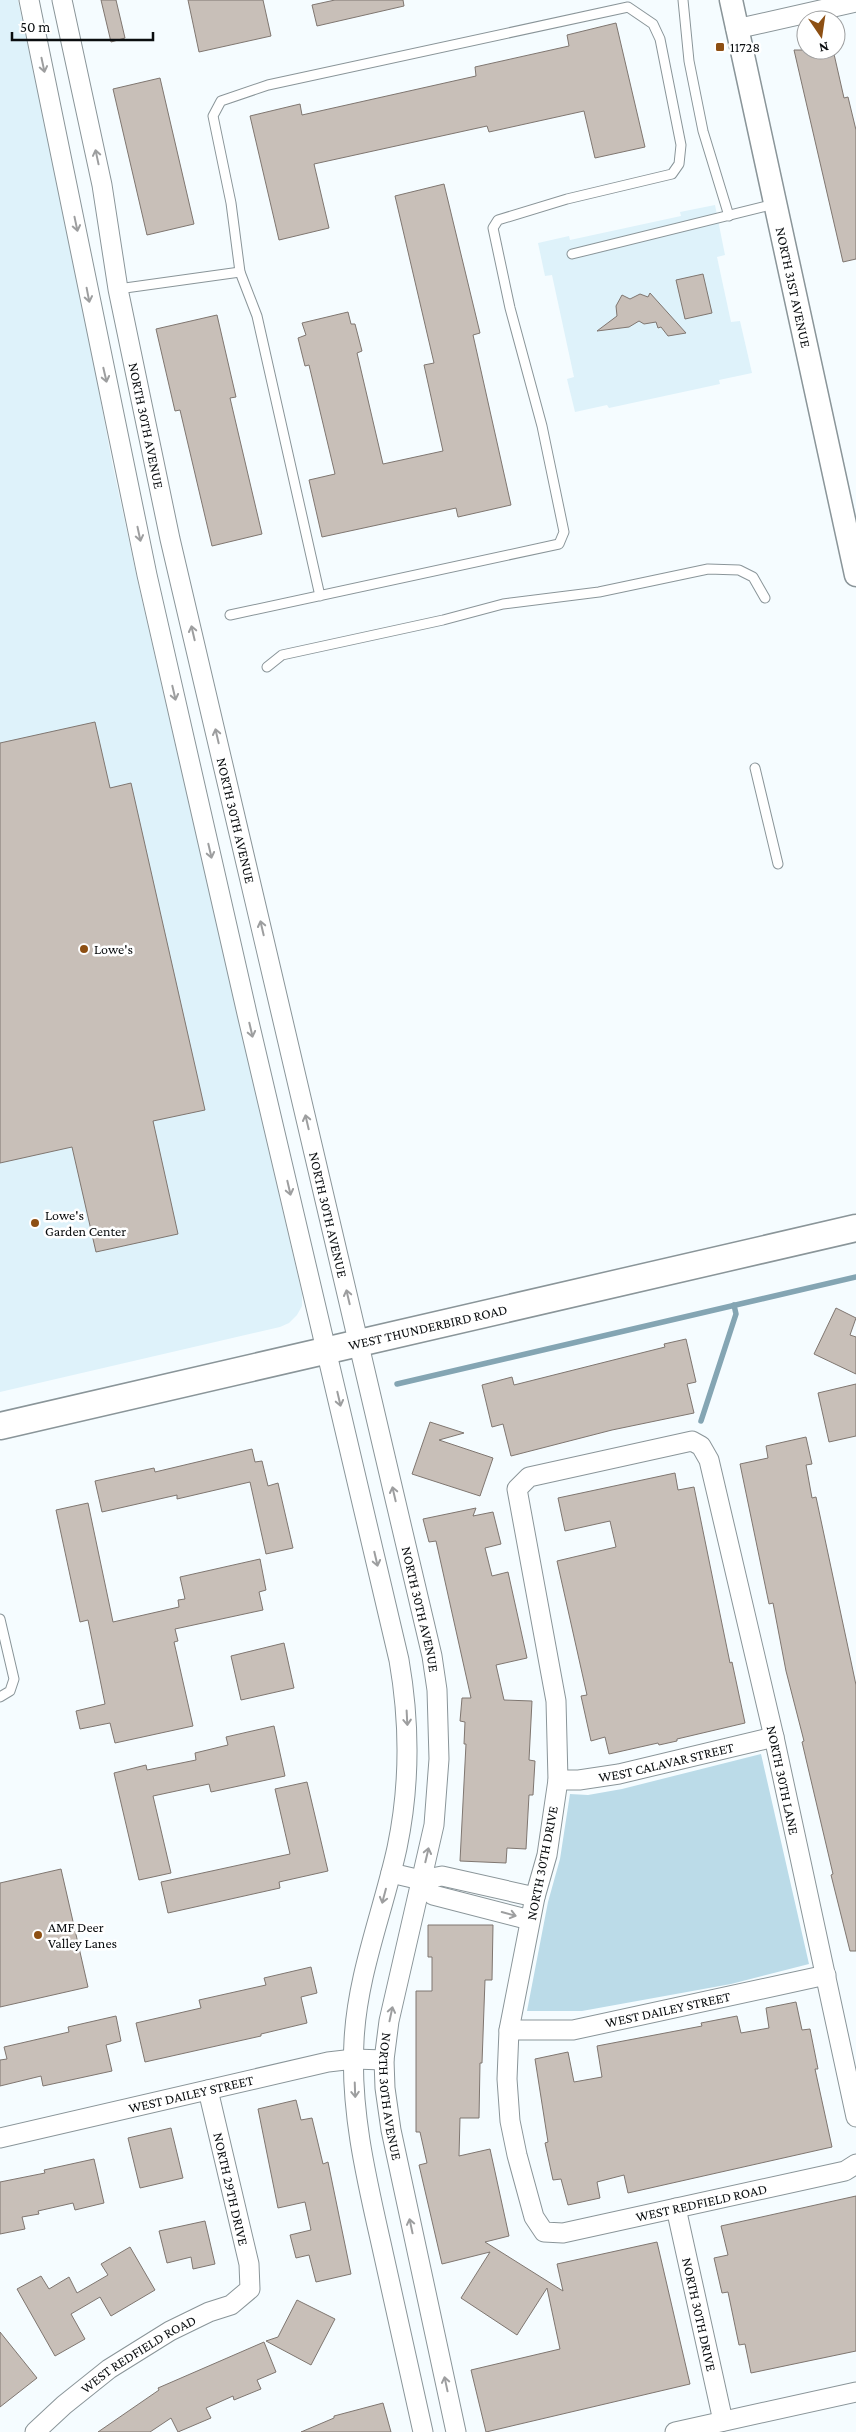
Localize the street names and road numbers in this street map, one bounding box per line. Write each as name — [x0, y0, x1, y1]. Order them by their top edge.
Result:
street label: NORTH 31ST AVENUE — [773, 226, 814, 349]
street label: NORTH 30TH AVENUE — [125, 361, 167, 491]
street label: NORTH 30TH AVENUE — [214, 756, 259, 885]
street label: NORTH 30TH AVENUE — [306, 1150, 351, 1280]
street label: WEST THUNDERBIRD ROAD — [347, 1301, 509, 1353]
street label: NORTH 30TH AVENUE — [398, 1545, 442, 1674]
street label: NORTH 30TH LANE — [764, 1724, 802, 1836]
street label: WEST CALAVAR STREET — [597, 1739, 736, 1785]
street label: NORTH 30TH DRIVE — [523, 1804, 561, 1922]
street label: WEST DAILEY STREET — [604, 1988, 732, 2031]
street label: NORTH 30TH AVENUE — [376, 2032, 405, 2162]
street label: WEST DAILEY STREET — [127, 2071, 255, 2116]
street label: NORTH 29TH DRIVE — [210, 2131, 252, 2247]
street label: WEST REDFIELD ROAD — [634, 2180, 768, 2225]
street label: NORTH 30TH DRIVE — [679, 2256, 720, 2373]
street label: WEST REDFIELD ROAD — [77, 2312, 199, 2397]

